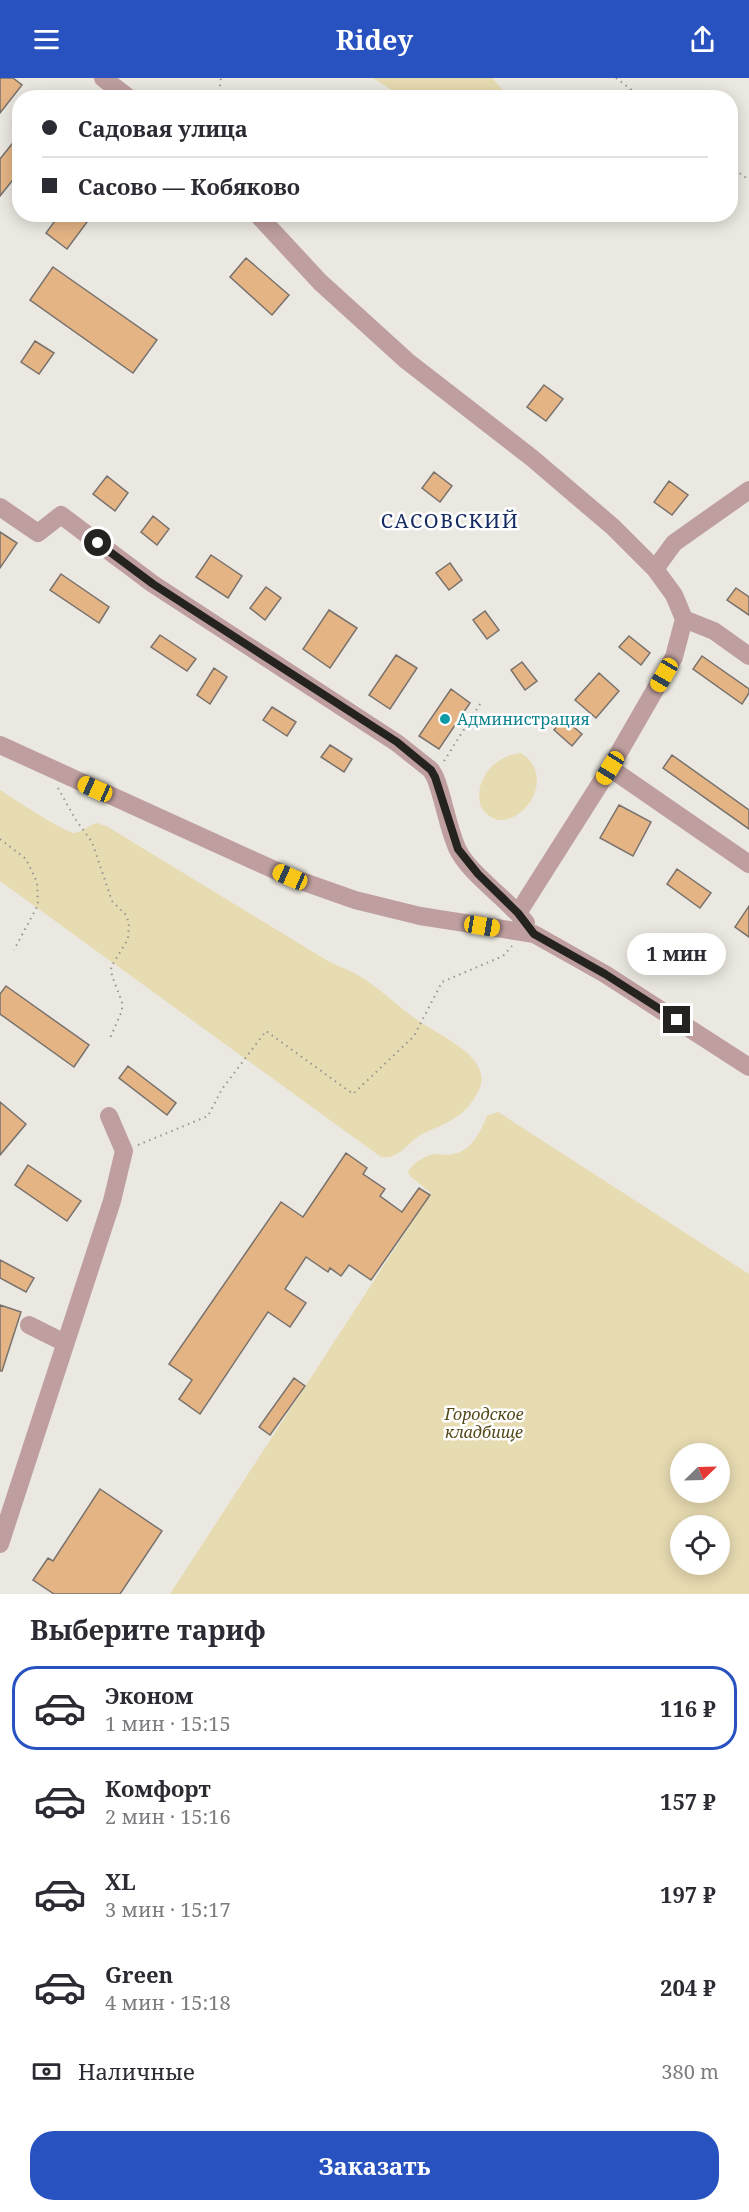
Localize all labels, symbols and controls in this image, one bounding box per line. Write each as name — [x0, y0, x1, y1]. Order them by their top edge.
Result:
text: Ridey — [336, 21, 413, 58]
icon: menu — [30, 23, 63, 56]
icon: share — [686, 23, 719, 56]
text: Садовая улица — [78, 113, 248, 143]
text: Сасово — Кобяково — [78, 171, 300, 201]
district label: САСОВСКИЙ — [381, 507, 519, 534]
route start — [84, 529, 111, 556]
car — [647, 655, 681, 695]
place label: Администрация — [457, 708, 590, 730]
marker: Администрация — [438, 712, 452, 726]
car — [593, 748, 627, 788]
car — [75, 773, 115, 805]
car — [270, 861, 310, 893]
car — [463, 914, 501, 938]
callout: 1 мин — [628, 933, 726, 975]
text: 1 мин — [646, 940, 707, 967]
route end — [663, 1006, 690, 1033]
park label: Городское кладбище — [443, 1403, 524, 1443]
north arrow — [670, 1443, 730, 1503]
map controls — [670, 1443, 730, 1575]
button: locate — [670, 1515, 730, 1575]
text: Выберите тариф — [30, 1611, 266, 1648]
text: Эконом — [105, 1680, 193, 1710]
icon: car — [33, 1681, 87, 1735]
text: 116 ₽ — [660, 1693, 716, 1723]
text: 1 мин · 15:15 — [105, 1710, 231, 1737]
text: Комфорт — [105, 1773, 211, 1803]
icon: car — [33, 1774, 87, 1828]
text: 157 ₽ — [660, 1786, 716, 1816]
text: 2 мин · 15:16 — [105, 1803, 231, 1830]
text: XL — [105, 1866, 136, 1896]
icon: car — [33, 1867, 87, 1921]
text: 197 ₽ — [660, 1879, 716, 1909]
text: 3 мин · 15:17 — [105, 1896, 231, 1923]
text: Green — [105, 1959, 173, 1989]
icon: car — [33, 1960, 87, 2014]
text: 204 ₽ — [660, 1972, 716, 2002]
text: 4 мин · 15:18 — [105, 1989, 231, 2016]
icon: cash — [30, 2055, 63, 2088]
text: Наличные — [78, 2056, 195, 2086]
text: 380 m — [661, 2058, 719, 2085]
button: Заказать — [30, 2131, 719, 2200]

